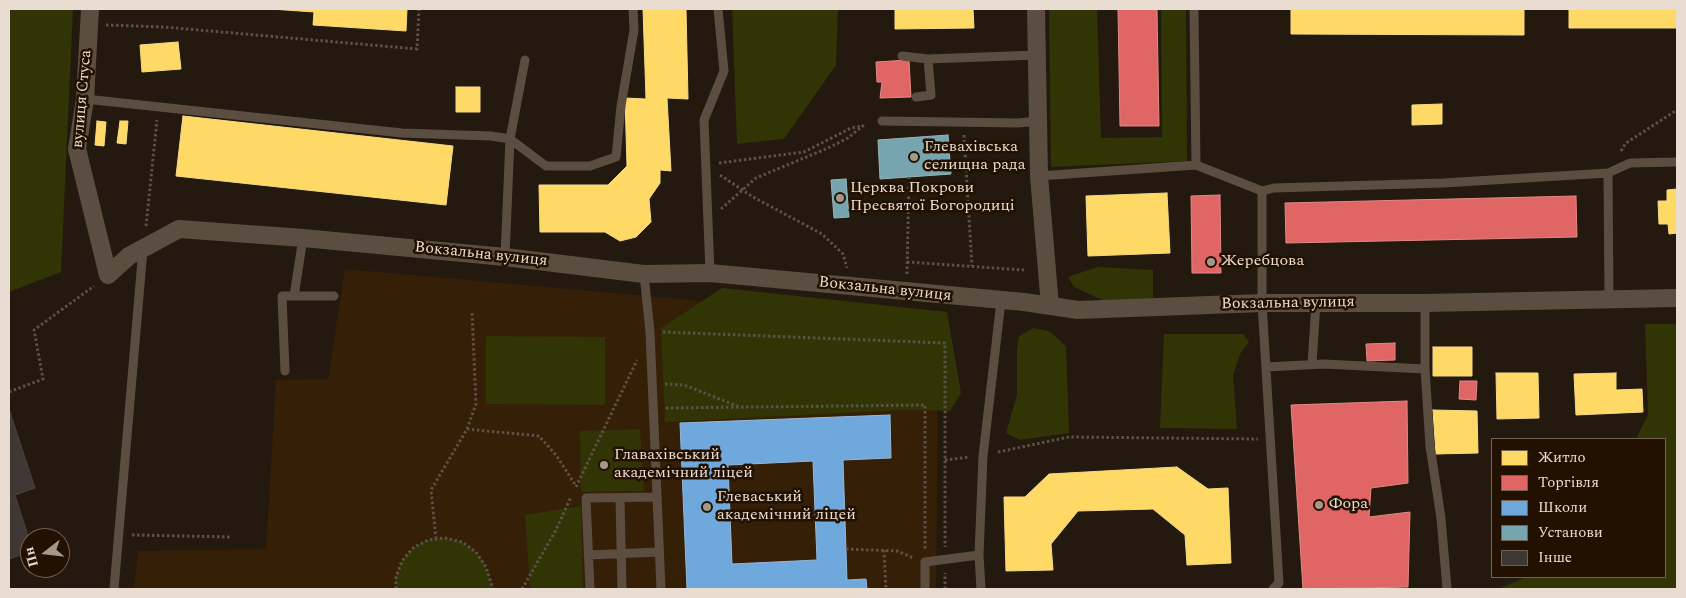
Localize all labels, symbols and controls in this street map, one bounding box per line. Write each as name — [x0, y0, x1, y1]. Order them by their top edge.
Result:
street label: вулиця Стуса — [69, 49, 97, 149]
place label: Глевахівська селищна рада — [924, 138, 1026, 176]
marker: Глевахівська селищна рада — [908, 151, 920, 163]
place label: Церква Покрови Пресвятої Богородиці — [850, 179, 1015, 217]
marker: Церква Покрови Пресвятої Богородиці — [834, 192, 846, 204]
street label: Вокзальна вулиця — [414, 238, 548, 272]
place label: Жеребцова — [1221, 252, 1304, 272]
marker: Жеребцова — [1205, 256, 1217, 268]
street label: Вокзальна вулиця — [818, 273, 952, 307]
street label: Вокзальна вулиця — [1221, 293, 1355, 315]
legend — [1491, 438, 1666, 578]
place label: Главахівський академічний ліцей — [614, 446, 753, 484]
text: Житло — [1538, 446, 1586, 469]
marker: Главахівський академічний ліцей — [598, 459, 610, 471]
text: Торгівля — [1538, 471, 1599, 494]
place label: Глеваський академічний ліцей — [717, 488, 856, 526]
place label: Фора — [1329, 495, 1368, 515]
text: Школи — [1538, 496, 1587, 519]
marker: Фора — [1313, 499, 1325, 511]
marker: Глеваський академічний ліцей — [701, 501, 713, 513]
text: Установи — [1538, 521, 1603, 544]
north arrow — [20, 528, 70, 578]
text: Пн — [18, 544, 44, 570]
text: Інше — [1538, 546, 1572, 569]

